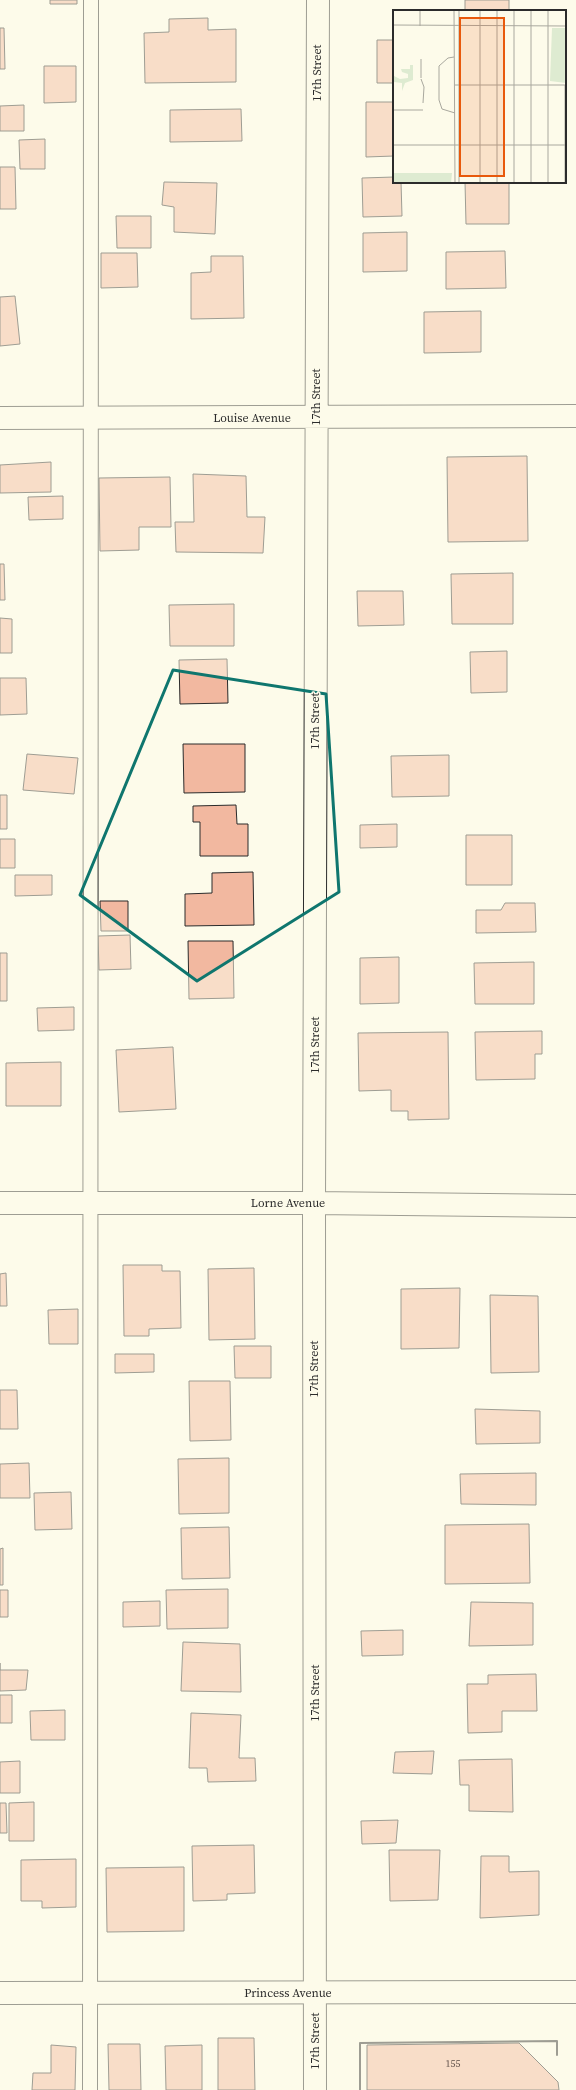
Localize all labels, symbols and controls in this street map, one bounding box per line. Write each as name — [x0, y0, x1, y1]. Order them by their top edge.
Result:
inset map — [393, 10, 566, 183]
street label: 17th Street — [309, 44, 325, 101]
street label: 17th Street — [308, 368, 324, 425]
street label: Louise Avenue — [213, 410, 291, 426]
street label: 17th Street — [307, 692, 323, 749]
street label: 17th Street — [307, 1016, 323, 1073]
street label: Lorne Avenue — [251, 1195, 325, 1211]
street label: 17th Street — [306, 1340, 322, 1397]
street label: 17th Street — [307, 1664, 323, 1721]
street label: Princess Avenue — [244, 1985, 332, 2001]
street label: 17th Street — [307, 2012, 323, 2069]
house number: 155 — [446, 2057, 461, 2070]

